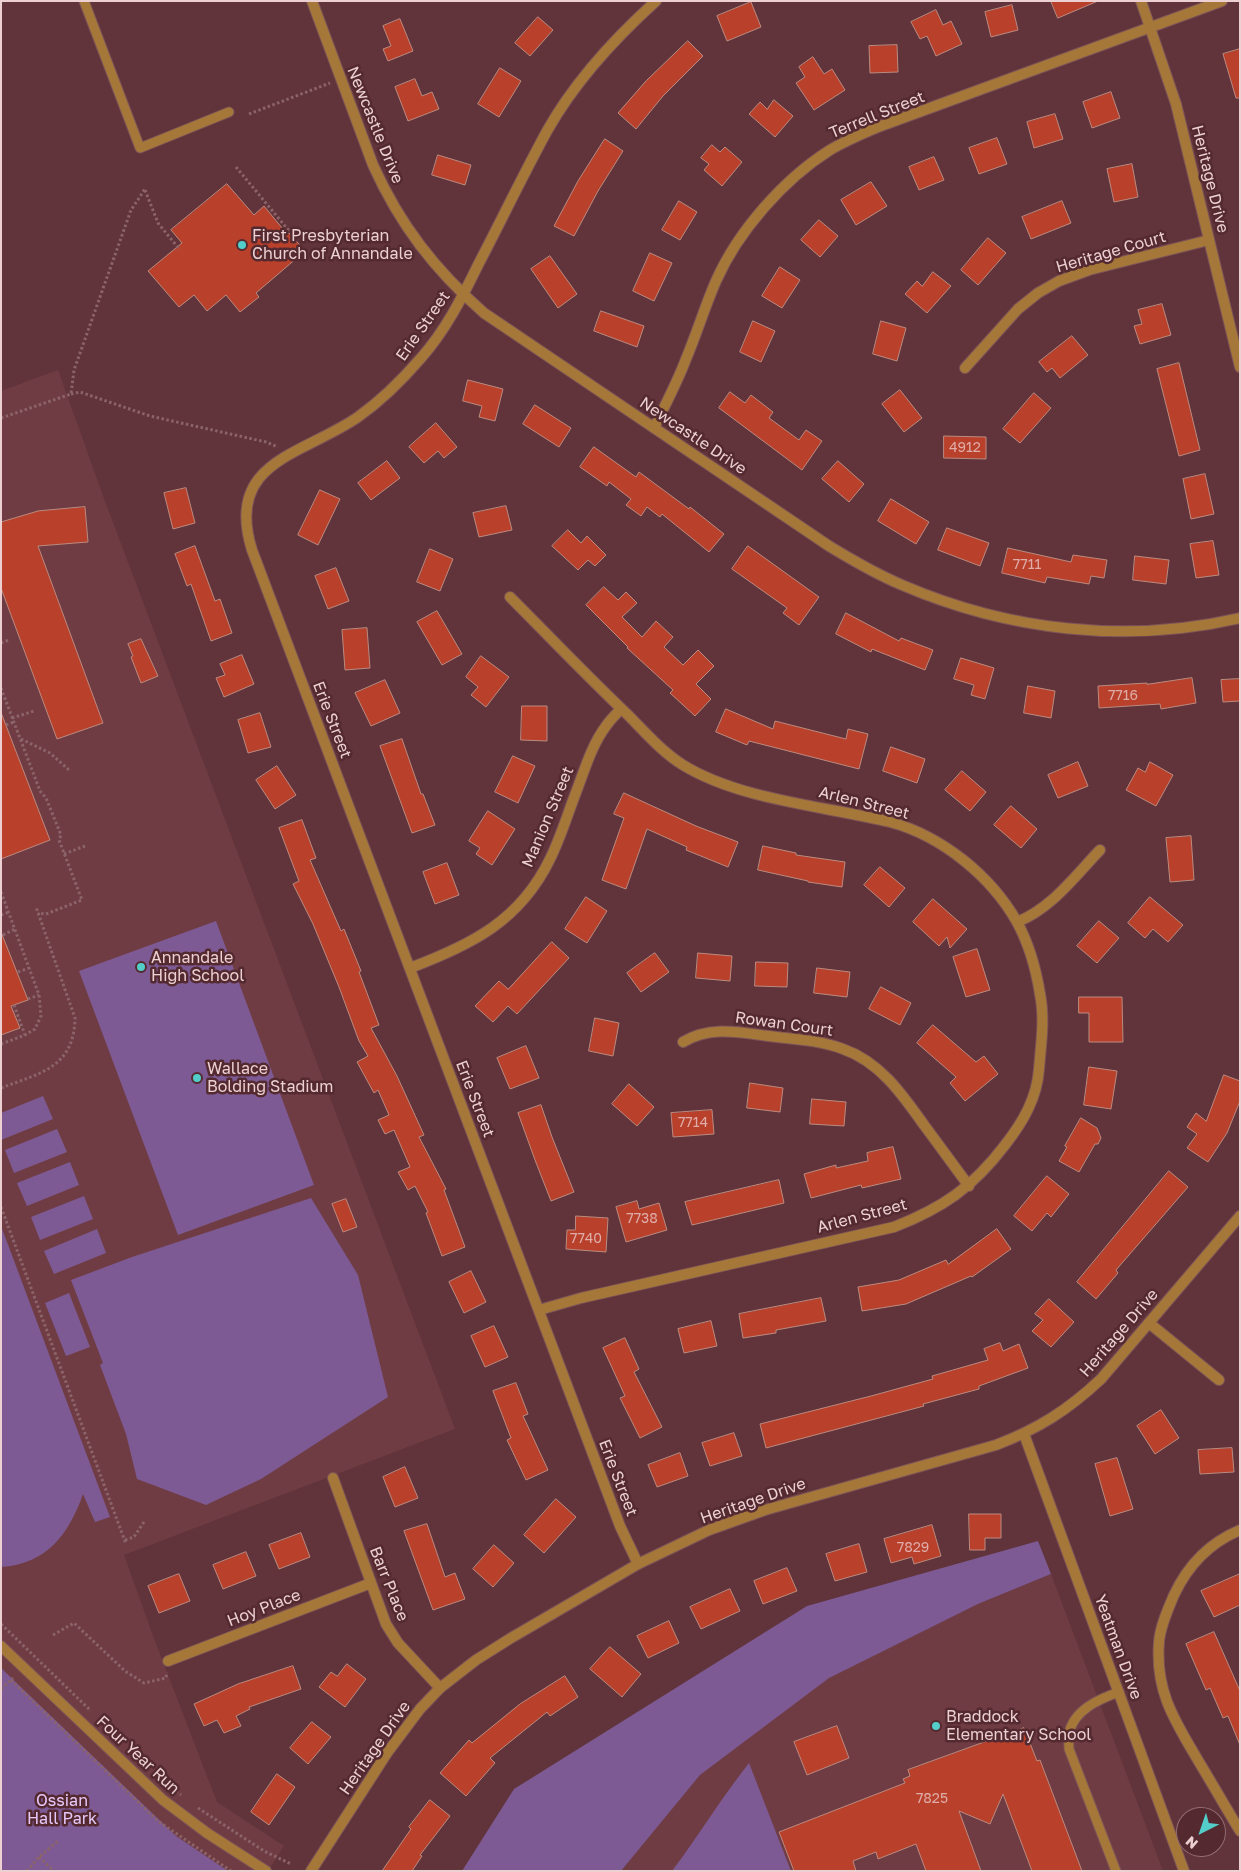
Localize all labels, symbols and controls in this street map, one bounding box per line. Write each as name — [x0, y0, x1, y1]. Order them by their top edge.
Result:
street label: Newcastle Drive — [343, 64, 407, 186]
street label: Terrell Street — [827, 87, 927, 143]
street label: Heritage Drive — [1187, 123, 1233, 235]
place label: First Presbyterian Church of Annandale — [252, 226, 413, 264]
street label: Heritage Court — [1054, 227, 1168, 277]
marker: First Presbyterian Church of Annandale — [236, 239, 248, 251]
street label: Erie Street — [392, 287, 454, 365]
street label: Newcastle Drive — [636, 393, 750, 479]
house number: 4912 — [949, 440, 981, 456]
house number: 7711 — [1013, 557, 1041, 573]
street label: Erie Street — [309, 679, 355, 761]
house number: 7716 — [1108, 688, 1138, 704]
street label: Manion Street — [518, 764, 578, 870]
street label: Arlen Street — [817, 783, 911, 823]
place label: Annandale High School — [151, 948, 244, 986]
marker: Annandale High School — [135, 961, 147, 973]
street label: Rowan Court — [734, 1008, 834, 1040]
street label: Erie Street — [452, 1058, 498, 1140]
place label: Wallace Bolding Stadium — [207, 1059, 333, 1097]
marker: Wallace Bolding Stadium — [191, 1072, 203, 1084]
house number: 7714 — [678, 1115, 708, 1131]
street label: Arlen Street — [815, 1195, 909, 1237]
house number: 7738 — [626, 1211, 658, 1227]
house number: 7740 — [570, 1231, 602, 1247]
street label: Heritage Drive — [1076, 1285, 1162, 1381]
street label: Erie Street — [595, 1437, 641, 1519]
street label: Heritage Drive — [698, 1474, 808, 1528]
house number: 7829 — [897, 1540, 929, 1556]
street label: Barr Place — [365, 1544, 413, 1624]
street label: Hoy Place — [225, 1585, 303, 1631]
street label: Yeatman Drive — [1090, 1592, 1146, 1702]
street label: Heritage Drive — [336, 1697, 414, 1799]
place label: Braddock Elementary School — [946, 1707, 1091, 1745]
street label: Four Year Run — [93, 1712, 183, 1798]
marker: Braddock Elementary School — [930, 1720, 942, 1732]
park label: Ossian Hall Park — [27, 1791, 97, 1829]
house number: 7825 — [916, 1791, 948, 1807]
north arrow — [1176, 1807, 1226, 1857]
text: N — [1182, 1833, 1201, 1853]

